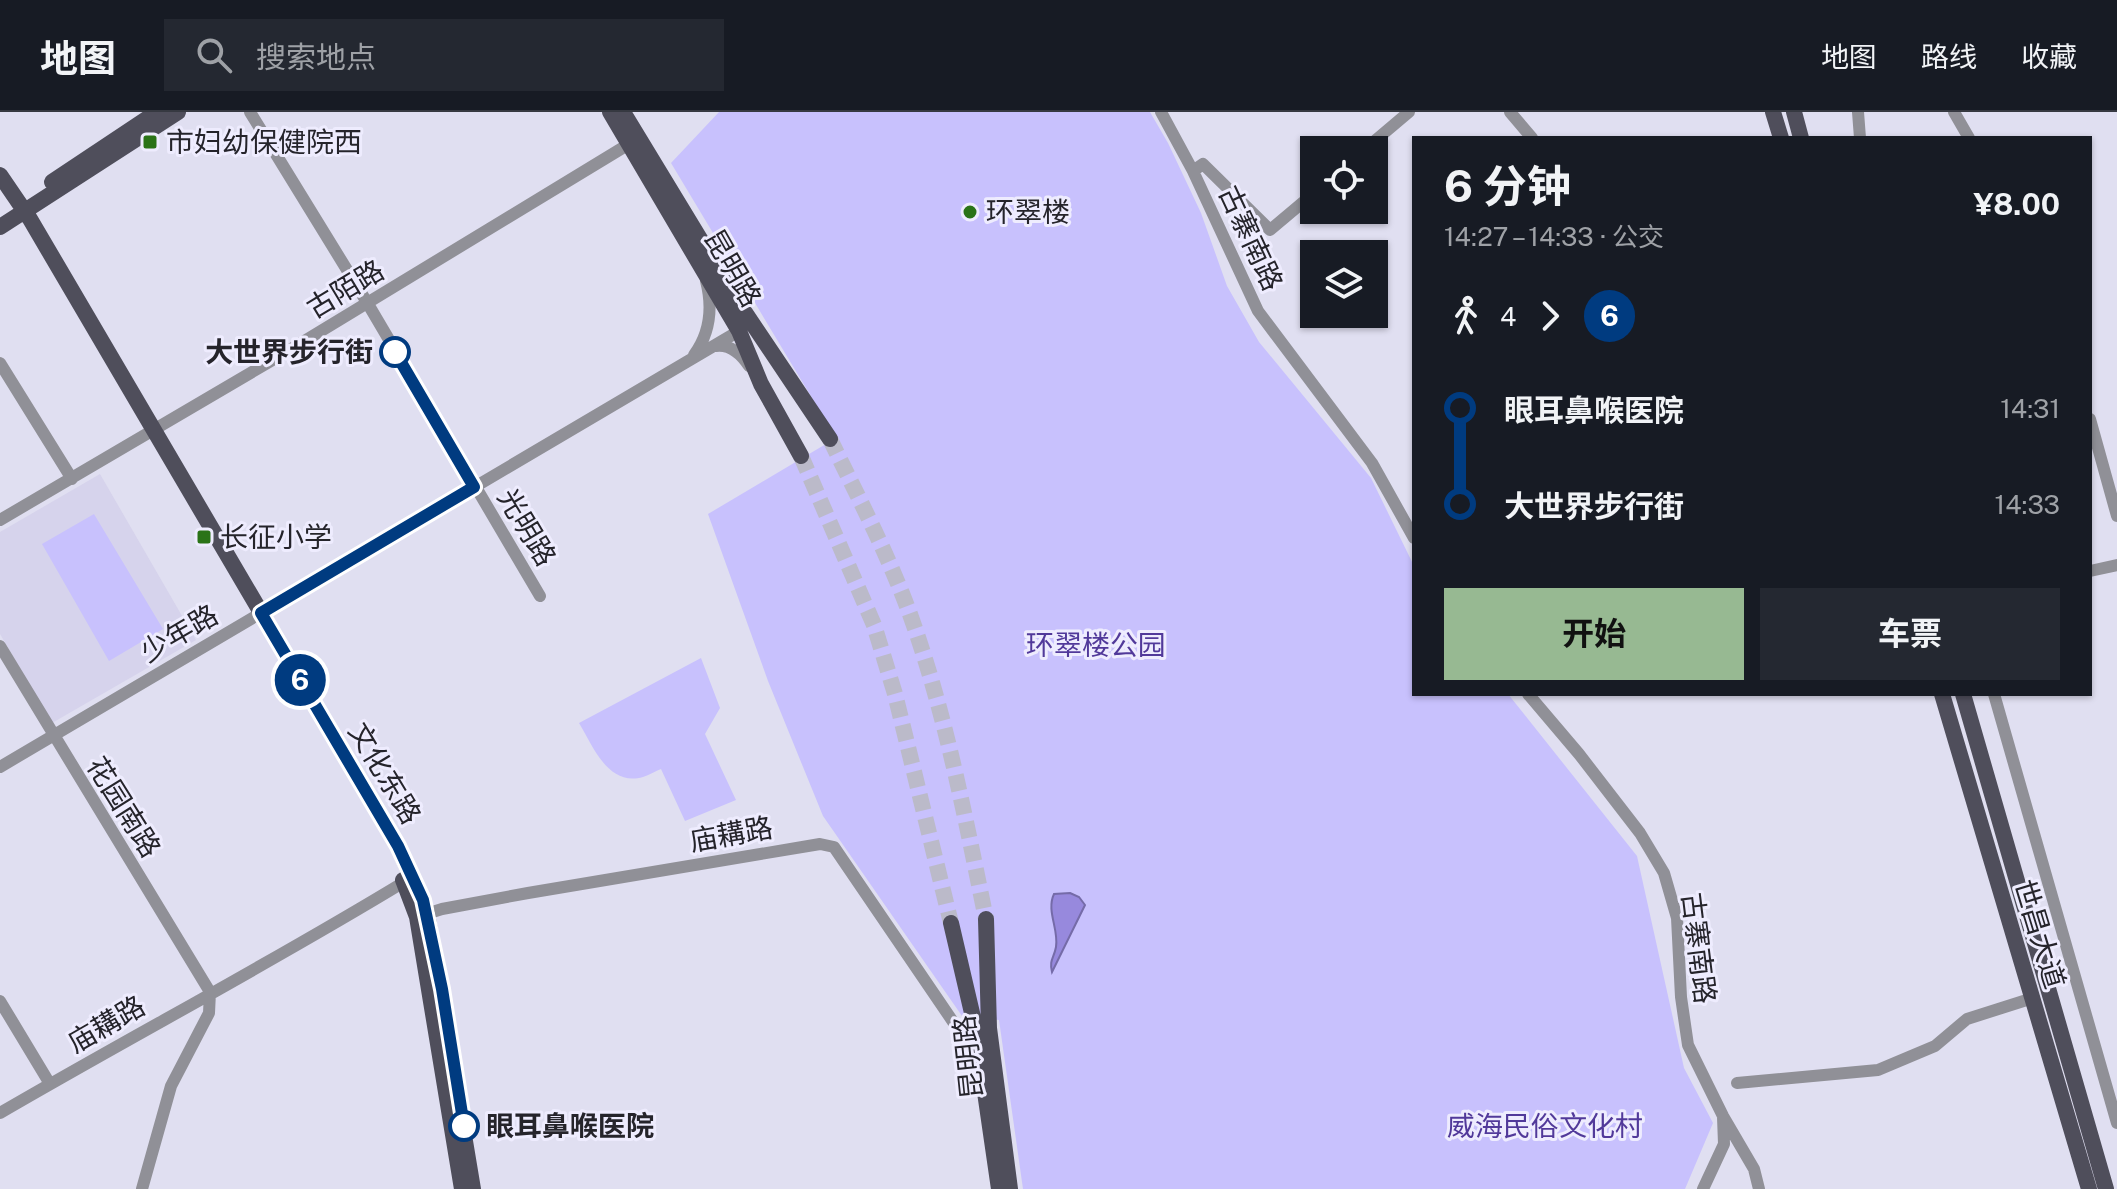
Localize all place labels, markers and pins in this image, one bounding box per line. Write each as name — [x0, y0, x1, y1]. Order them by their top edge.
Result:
place label: 市妇幼保健院西 — [166, 125, 362, 158]
marker: 市妇幼保健院西 — [141, 133, 159, 151]
place label: 环翠楼 — [986, 195, 1070, 228]
marker: 环翠楼 — [961, 203, 979, 221]
place label: 大世界步行街 — [205, 335, 373, 368]
marker: 大世界步行街 — [380, 337, 410, 367]
place label: 长征小学 — [220, 520, 332, 553]
marker: 长征小学 — [195, 528, 213, 546]
place label: 眼耳鼻喉医院 — [486, 1109, 654, 1142]
marker: 眼耳鼻喉医院 — [449, 1111, 479, 1141]

